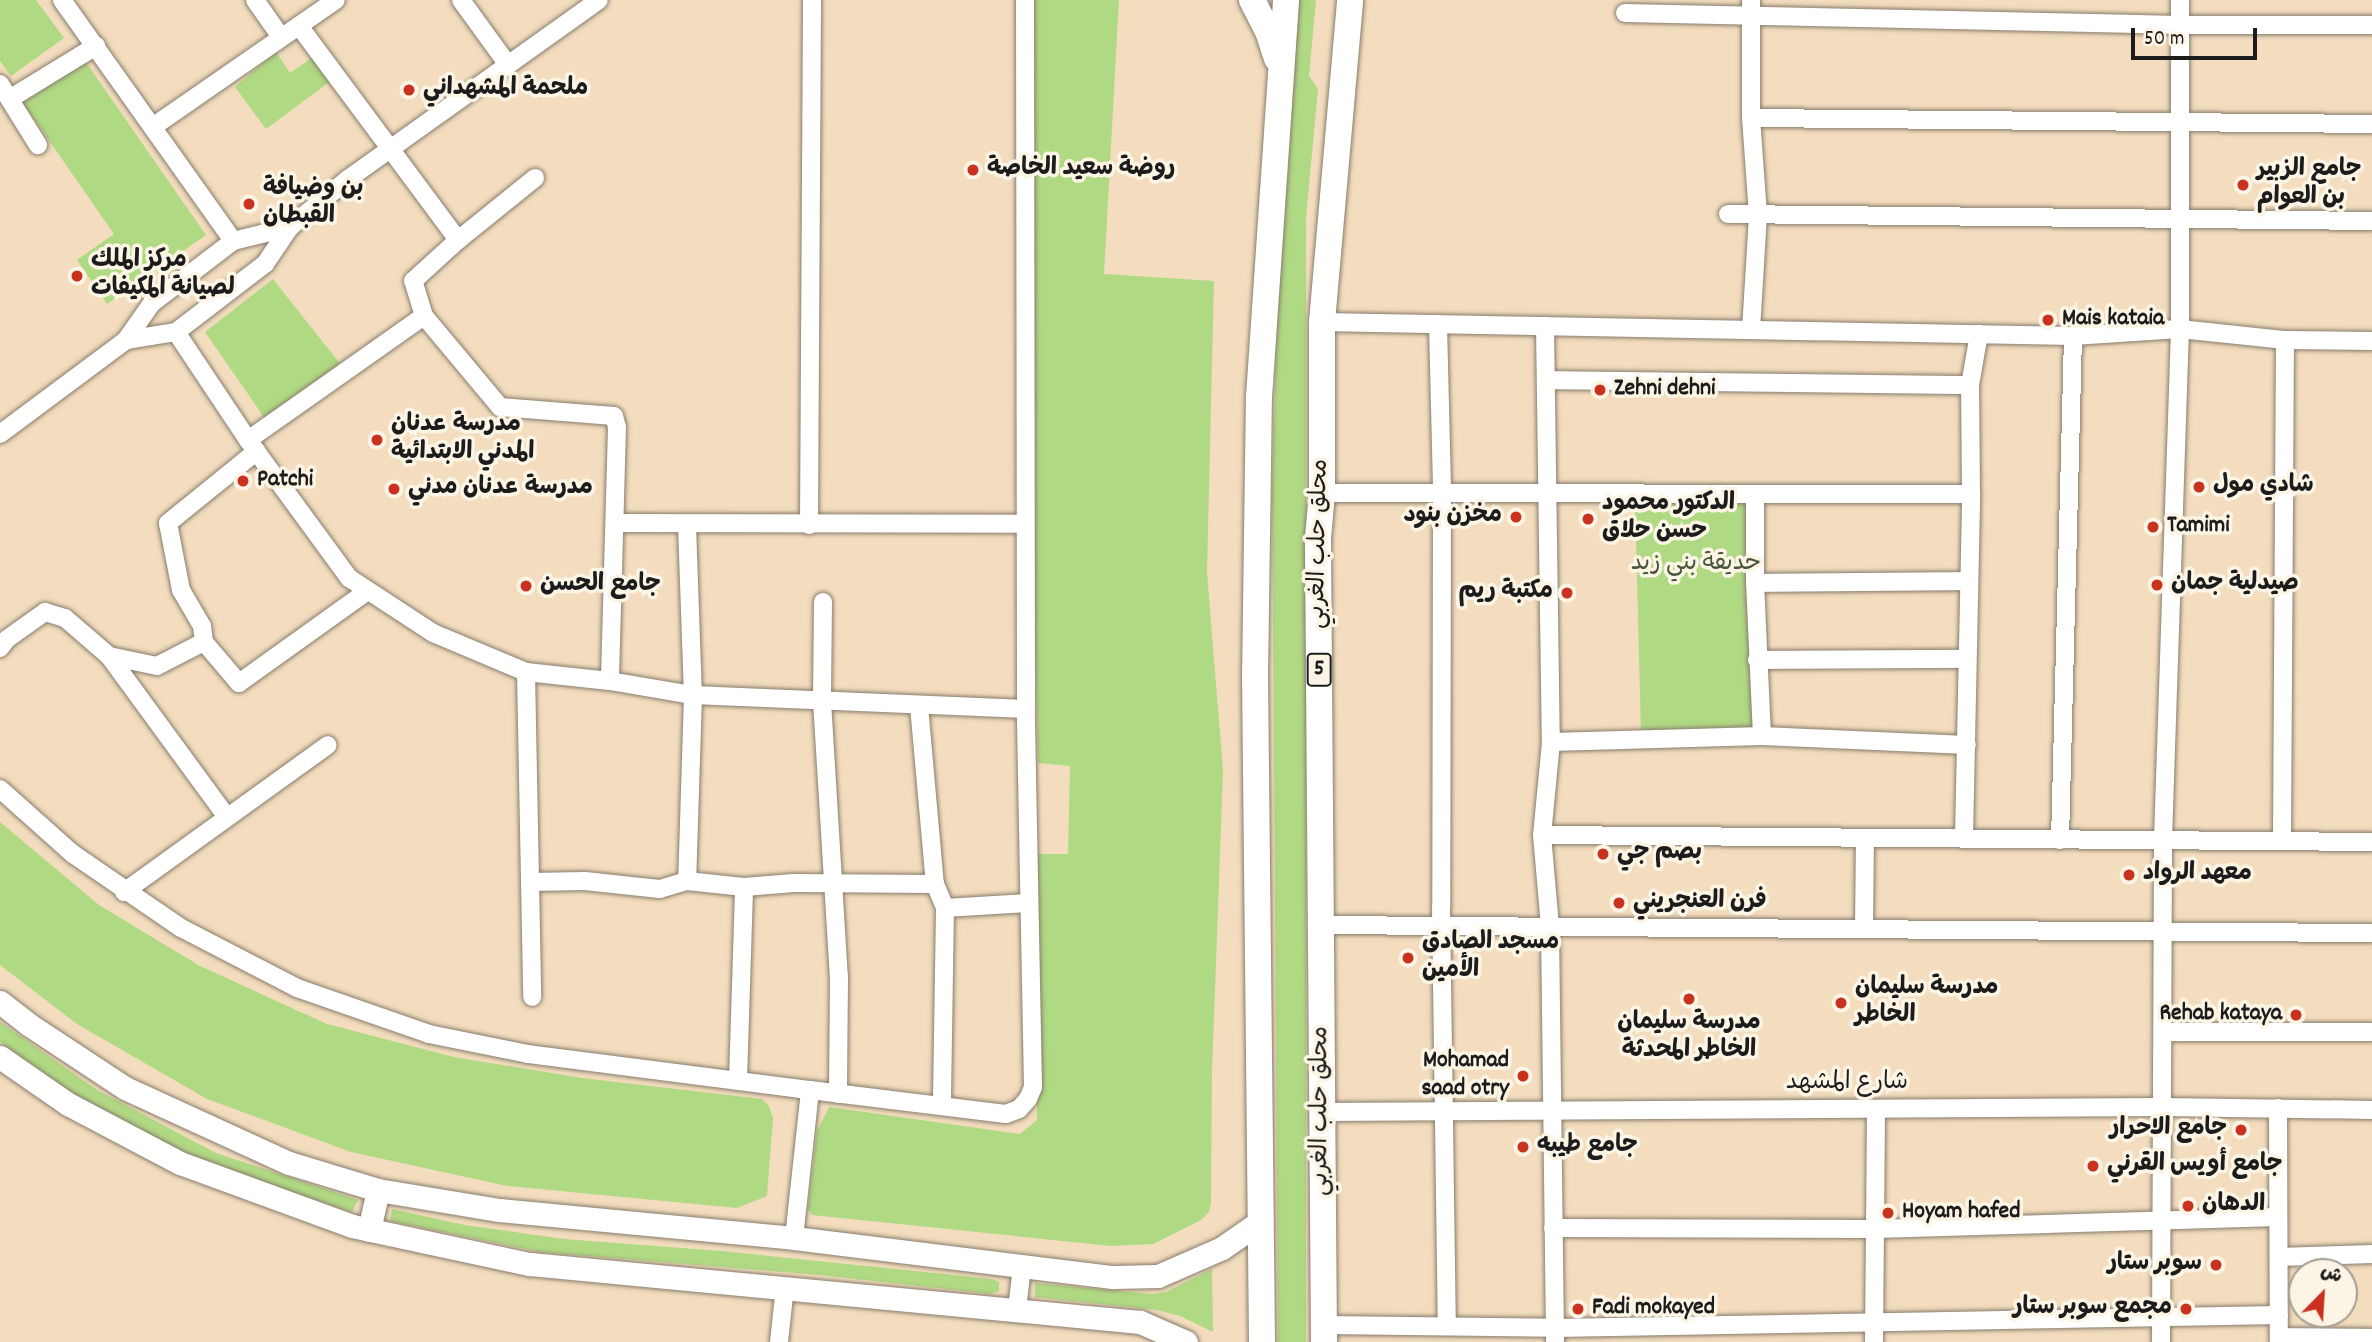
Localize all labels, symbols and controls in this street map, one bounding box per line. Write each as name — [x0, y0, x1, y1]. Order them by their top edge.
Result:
scale bar — [2134, 14, 2260, 58]
text: 50 m — [2144, 25, 2184, 55]
place label: ملحمة المشهداني — [423, 76, 588, 104]
marker: ملحمة المشهداني — [401, 82, 417, 98]
place label: روضة سعيد الخاصة — [987, 156, 1175, 184]
place label: جامع الزبير بن العوام — [2257, 157, 2361, 213]
marker: روضة سعيد الخاصة — [965, 162, 981, 178]
place label: بن وضيافة القبطان — [263, 176, 363, 232]
marker: جامع الزبير بن العوام — [2235, 177, 2251, 193]
marker: بن وضيافة القبطان — [241, 196, 257, 212]
place label: مركز الملك لصيانة المكيفات — [91, 248, 235, 304]
marker: مركز الملك لصيانة المكيفات — [69, 268, 85, 284]
place label: Mais kataia — [2062, 306, 2164, 334]
marker: Mais kataia — [2040, 312, 2056, 328]
place label: Zehni dehni — [1614, 376, 1715, 404]
marker: Zehni dehni — [1592, 382, 1608, 398]
place label: مدرسة عدنان المدني الابتدائية — [391, 412, 534, 468]
marker: مدرسة عدنان المدني الابتدائية — [369, 432, 385, 448]
street label: محلق حلب الغربي — [1304, 459, 1336, 629]
place label: Patchi — [257, 467, 313, 495]
marker: Patchi — [235, 473, 251, 489]
place label: شادي مول — [2213, 473, 2314, 501]
place label: مدرسة عدنان مدني — [408, 475, 593, 503]
marker: شادي مول — [2191, 479, 2207, 495]
marker: مدرسة عدنان مدني — [386, 481, 402, 497]
place label: الدكتور محمود حسن حلاق — [1602, 491, 1735, 547]
place label: مخزن بنود — [1403, 503, 1502, 531]
marker: مخزن بنود — [1508, 509, 1524, 525]
marker: الدكتور محمود حسن حلاق — [1580, 511, 1596, 527]
place label: Tamimi — [2167, 513, 2230, 541]
marker: Tamimi — [2145, 519, 2161, 535]
park label: حديقة بني زيد — [1631, 551, 1761, 579]
place label: صيدلية جمان — [2171, 571, 2299, 599]
place label: جامع الحسن — [540, 572, 661, 600]
marker: صيدلية جمان — [2149, 577, 2165, 593]
marker: جامع الحسن — [518, 578, 534, 594]
place label: مكتبة ريم — [1459, 579, 1553, 607]
marker: مكتبة ريم — [1559, 585, 1575, 601]
road number: 5 — [1305, 650, 1333, 690]
place label: بصم جي — [1617, 840, 1702, 868]
marker: بصم جي — [1595, 846, 1611, 862]
place label: معهد الرواد — [2143, 861, 2252, 889]
marker: معهد الرواد — [2121, 867, 2137, 883]
place label: فرن العنجريني — [1633, 889, 1767, 917]
marker: فرن العنجريني — [1611, 895, 1627, 911]
place label: مسجد الصادق الأمين — [1422, 930, 1559, 986]
marker: مسجد الصادق الأمين — [1400, 950, 1416, 966]
place label: مدرسة سليمان الخاطر — [1855, 975, 1999, 1031]
marker: مدرسة سليمان الخاطر المحدثة — [1681, 991, 1697, 1007]
marker: مدرسة سليمان الخاطر — [1833, 995, 1849, 1011]
place label: Rehab kataya — [2159, 1001, 2282, 1029]
marker: Rehab kataya — [2288, 1007, 2304, 1023]
place label: مدرسة سليمان الخاطر المحدثة — [1617, 1010, 1761, 1066]
street label: محلق حلب الغربي — [1308, 1026, 1336, 1196]
place label: Mohamad saad otry — [1421, 1048, 1509, 1104]
marker: Mohamad saad otry — [1515, 1068, 1531, 1084]
street label: شارع المشهد — [1786, 1070, 1908, 1098]
place label: جامع الاحرار — [2110, 1116, 2227, 1144]
marker: جامع الاحرار — [2233, 1122, 2249, 1138]
place label: جامع طيبه — [1537, 1133, 1638, 1161]
marker: جامع طيبه — [1515, 1139, 1531, 1155]
place label: جامع أويس القرني — [2107, 1152, 2282, 1180]
marker: جامع أويس القرني — [2085, 1158, 2101, 1174]
place label: الدهان — [2202, 1192, 2265, 1220]
marker: الدهان — [2180, 1198, 2196, 1214]
place label: Hoyam hafed — [1902, 1199, 2020, 1227]
marker: Hoyam hafed — [1880, 1205, 1896, 1221]
place label: سوبر ستار — [2108, 1251, 2202, 1279]
marker: سوبر ستار — [2208, 1257, 2224, 1273]
north arrow — [2288, 1258, 2358, 1328]
text: ش — [2316, 1259, 2346, 1292]
place label: Fadi mokayed — [1592, 1295, 1715, 1323]
place label: مجمع سوبر ستار — [2013, 1295, 2172, 1323]
marker: Fadi mokayed — [1570, 1301, 1586, 1317]
marker: مجمع سوبر ستار — [2178, 1301, 2194, 1317]

